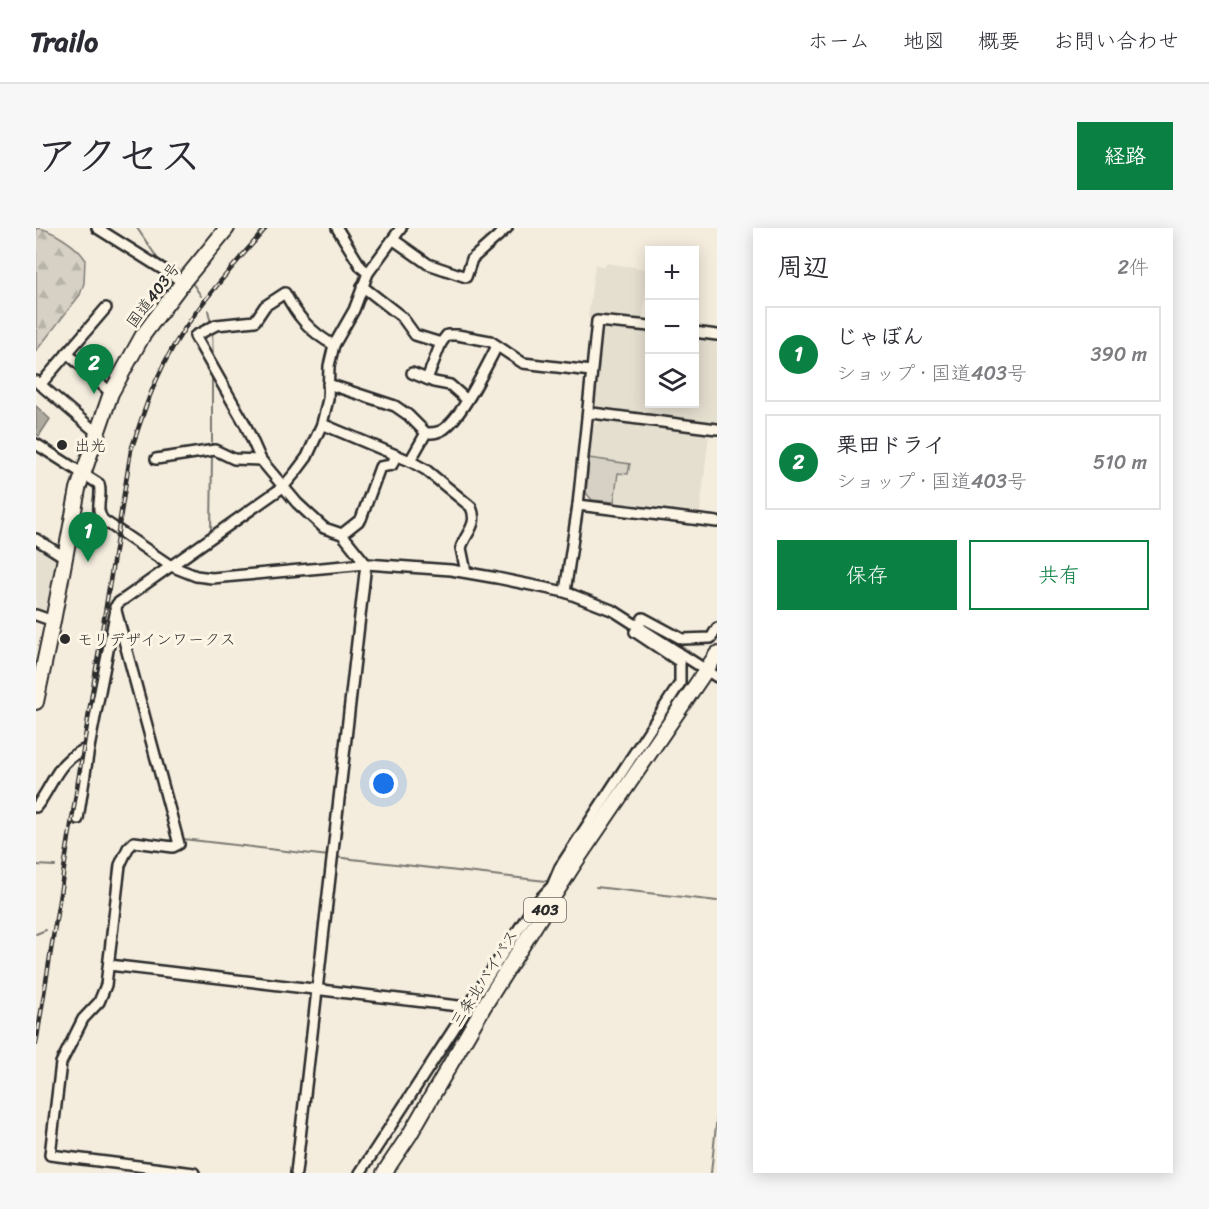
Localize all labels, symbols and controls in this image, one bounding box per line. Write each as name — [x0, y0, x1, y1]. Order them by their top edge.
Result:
text: Trailo — [30, 17, 98, 66]
text: ホーム — [808, 22, 870, 60]
text: 地図 — [903, 22, 945, 60]
text: 概要 — [978, 22, 1020, 60]
text: お問い合わせ — [1053, 22, 1179, 60]
text: アクセス — [36, 119, 201, 193]
button: 経路 — [1077, 122, 1173, 190]
text: 周辺 — [777, 244, 829, 290]
map controls — [645, 246, 699, 408]
button: + — [645, 246, 699, 300]
text: 2件 — [1117, 250, 1149, 285]
street label: 国道403号 — [118, 256, 188, 334]
button: − — [645, 300, 699, 354]
text: じゃぼん — [836, 317, 924, 356]
text: 1 — [794, 337, 803, 372]
text: 390 m — [1091, 337, 1147, 372]
pin: 2 — [74, 344, 114, 394]
button: layers — [645, 354, 699, 408]
text: ショップ · 国道403号 — [836, 356, 1027, 391]
text: 栗田ドライ — [836, 425, 946, 464]
place label: 出光 — [74, 431, 106, 460]
marker: 出光 — [55, 438, 69, 452]
text: 2 — [793, 445, 804, 480]
text: 510 m — [1093, 445, 1147, 480]
text: ショップ · 国道403号 — [836, 464, 1027, 499]
pin: 1 — [68, 512, 108, 562]
button: 保存 — [777, 540, 957, 610]
button: 共有 — [969, 540, 1149, 610]
place label: モリデザインワークス — [77, 625, 236, 654]
marker: モリデザインワークス — [58, 632, 72, 646]
your location — [369, 769, 398, 798]
road number: 403 — [524, 898, 566, 922]
street label: 三条北バイパス — [442, 923, 526, 1033]

